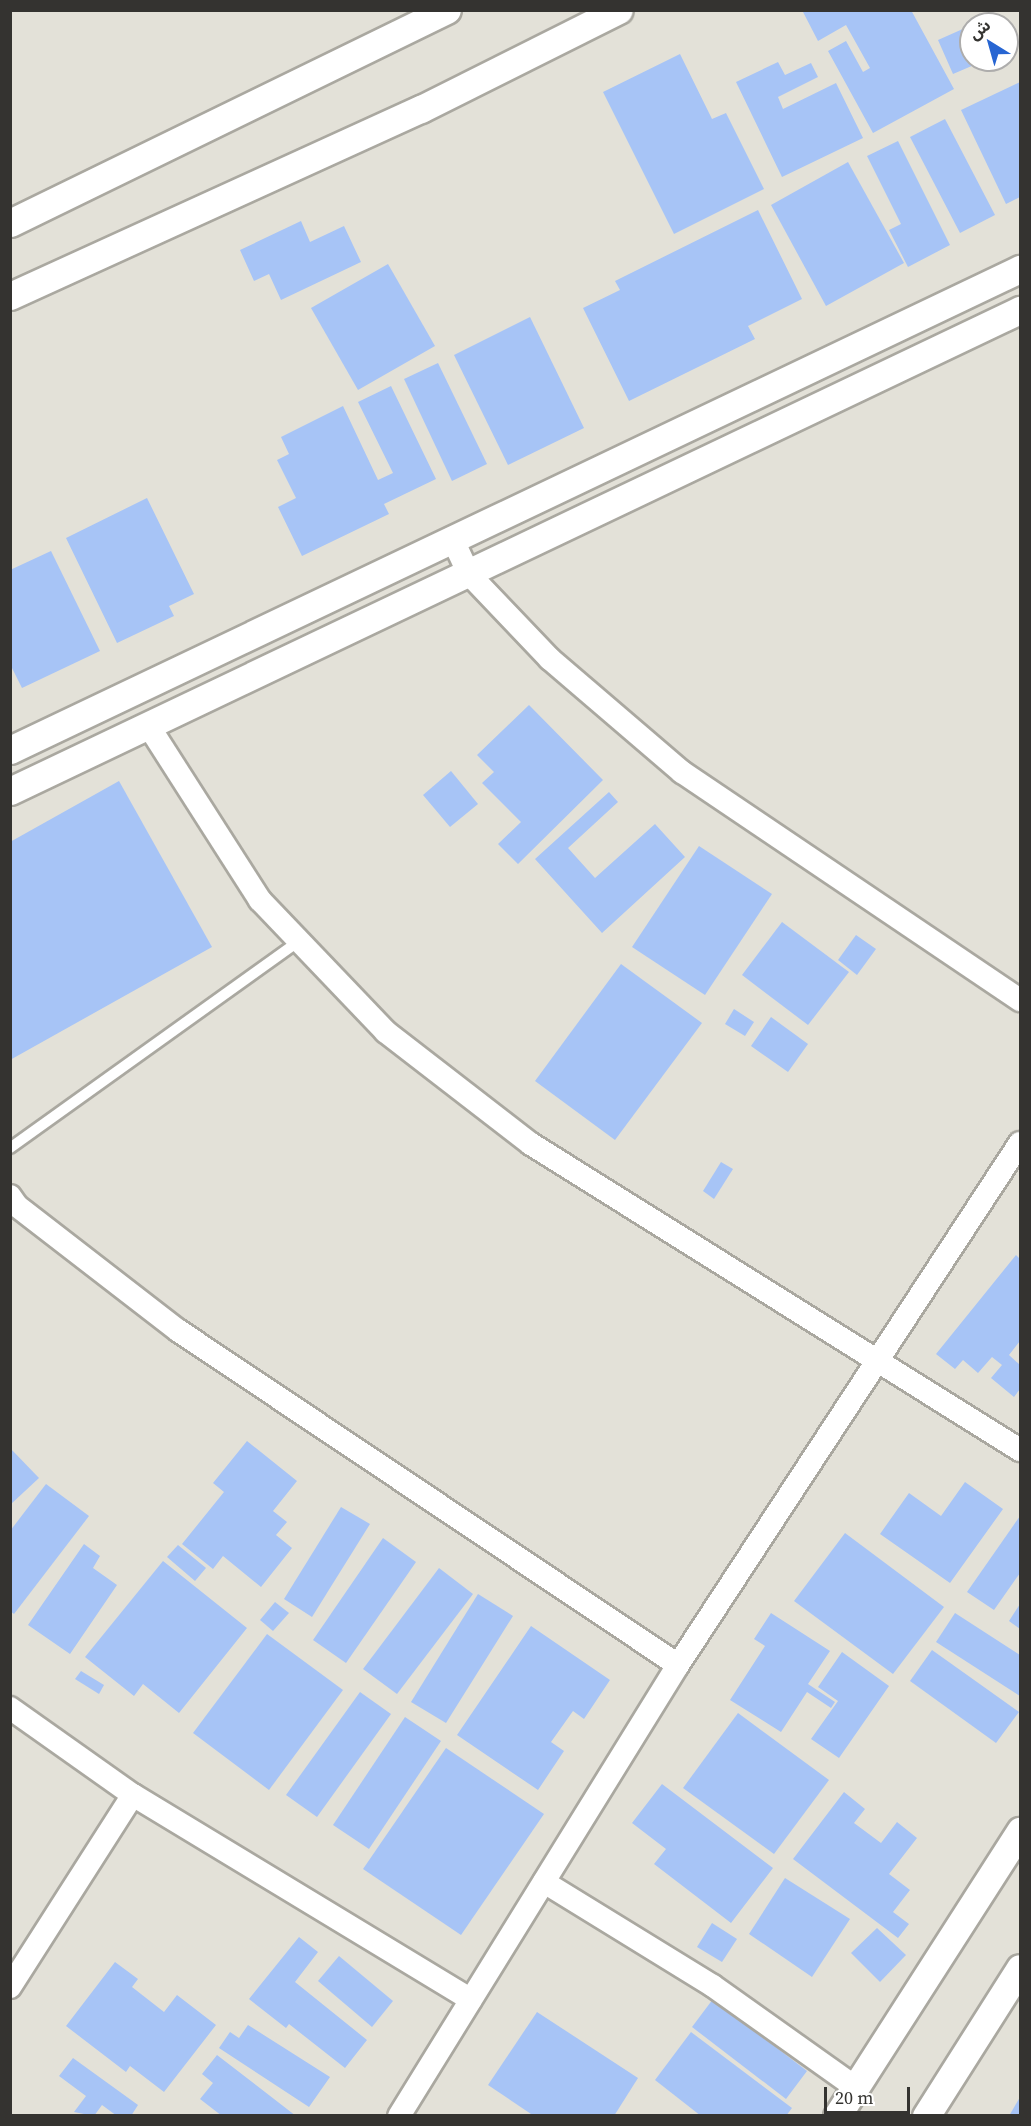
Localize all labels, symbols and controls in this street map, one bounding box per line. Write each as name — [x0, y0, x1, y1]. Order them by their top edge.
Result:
north arrow — [959, 12, 1019, 72]
text: ش — [964, 14, 995, 45]
scale bar — [827, 2075, 912, 2113]
text: 20 m — [835, 2085, 873, 2110]

